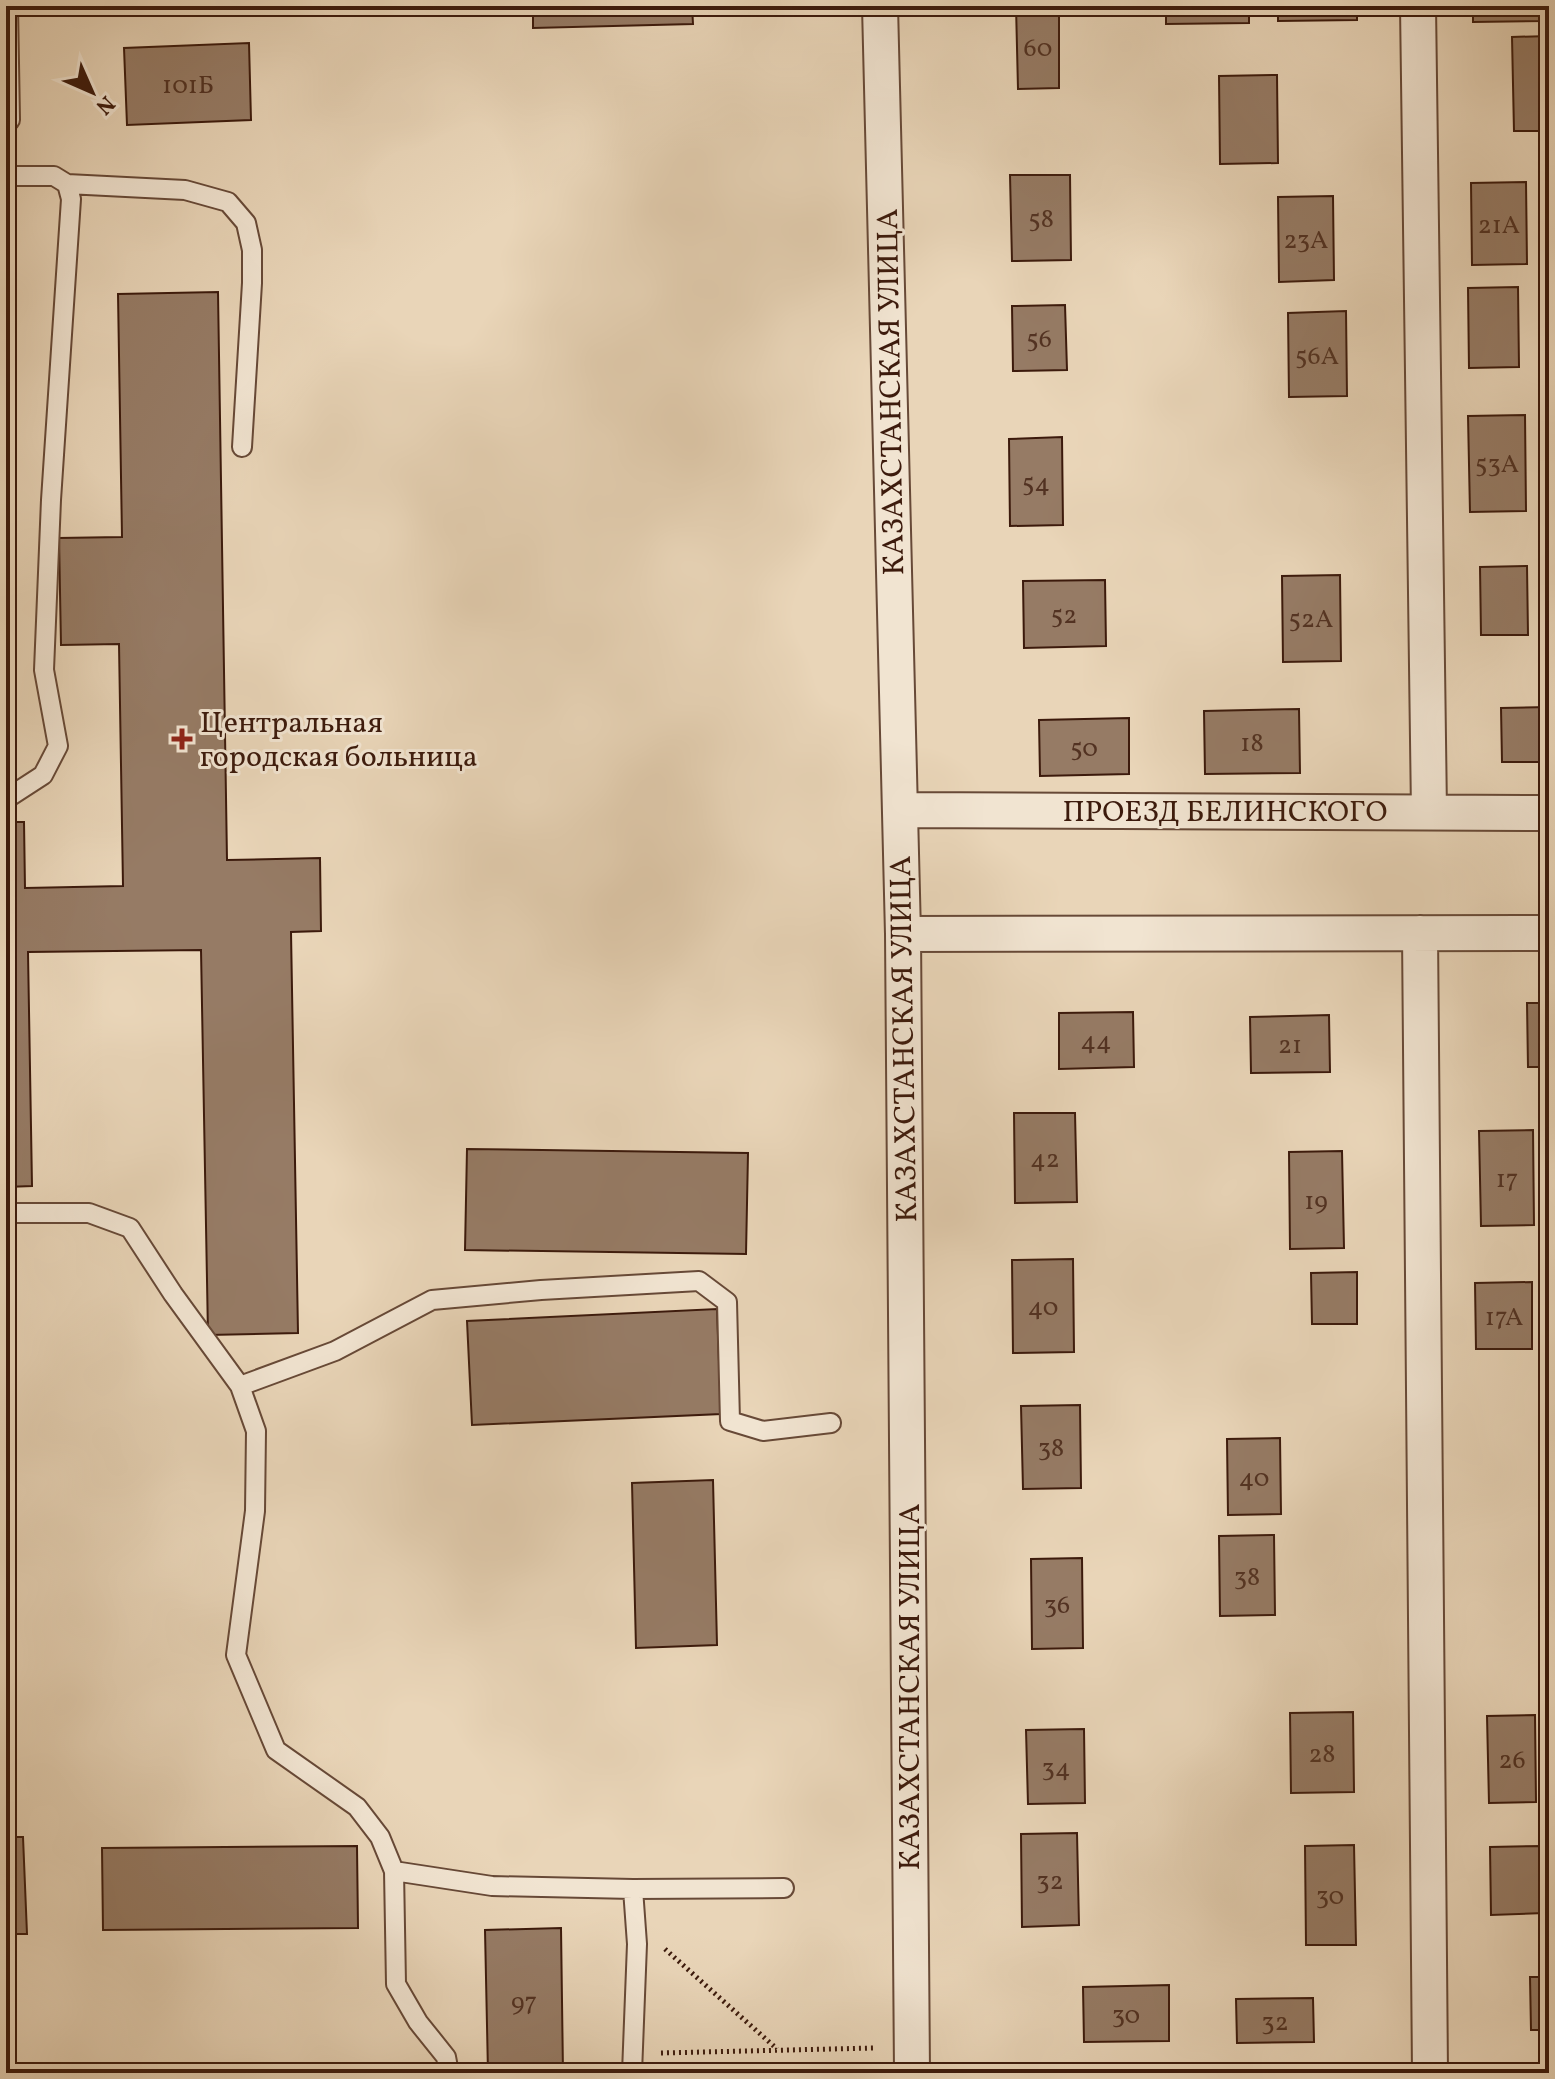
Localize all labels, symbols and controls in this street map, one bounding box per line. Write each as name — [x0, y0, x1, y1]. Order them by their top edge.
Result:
house number: 60 — [1024, 31, 1052, 67]
north arrow — [52, 52, 132, 132]
house number: 101Б — [162, 68, 214, 104]
text: N — [88, 88, 121, 121]
house number: 58 — [1028, 202, 1054, 238]
street label: КАЗАХСТАНСКАЯ УЛИЦА — [868, 208, 916, 576]
house number: 21А — [1478, 208, 1520, 244]
house number: 23А — [1284, 223, 1328, 259]
house number: 56 — [1026, 322, 1052, 358]
house number: 56А — [1295, 339, 1339, 375]
house number: 53А — [1475, 447, 1519, 483]
house number: 54 — [1022, 466, 1050, 502]
house number: 52 — [1051, 598, 1077, 634]
house number: 52А — [1289, 602, 1333, 638]
place label: Центральная городская больница — [200, 703, 478, 779]
house number: 18 — [1240, 726, 1264, 762]
marker: Центральная городская больница — [171, 728, 193, 750]
house number: 50 — [1070, 731, 1098, 767]
street label: ПРОЕЗД БЕЛИНСКОГО — [1063, 792, 1387, 834]
street label: КАЗАХСТАНСКАЯ УЛИЦА — [881, 855, 929, 1223]
house number: 44 — [1080, 1024, 1112, 1060]
house number: 21 — [1278, 1028, 1302, 1064]
house number: 42 — [1030, 1142, 1060, 1178]
house number: 17 — [1496, 1162, 1518, 1198]
house number: 19 — [1304, 1184, 1328, 1220]
house number: 40 — [1028, 1290, 1058, 1326]
house number: 17А — [1485, 1300, 1523, 1336]
house number: 38 — [1038, 1431, 1064, 1467]
house number: 40 — [1239, 1461, 1269, 1497]
street label: КАЗАХСТАНСКАЯ УЛИЦА — [890, 1503, 932, 1871]
house number: 38 — [1234, 1560, 1260, 1596]
house number: 36 — [1044, 1588, 1070, 1624]
house number: 28 — [1308, 1737, 1336, 1773]
house number: 26 — [1498, 1743, 1526, 1779]
house number: 34 — [1042, 1751, 1070, 1787]
house number: 32 — [1036, 1864, 1064, 1900]
house number: 30 — [1316, 1879, 1344, 1915]
house number: 97 — [511, 1985, 537, 2021]
house number: 30 — [1112, 1998, 1140, 2034]
house number: 32 — [1261, 2005, 1289, 2041]

